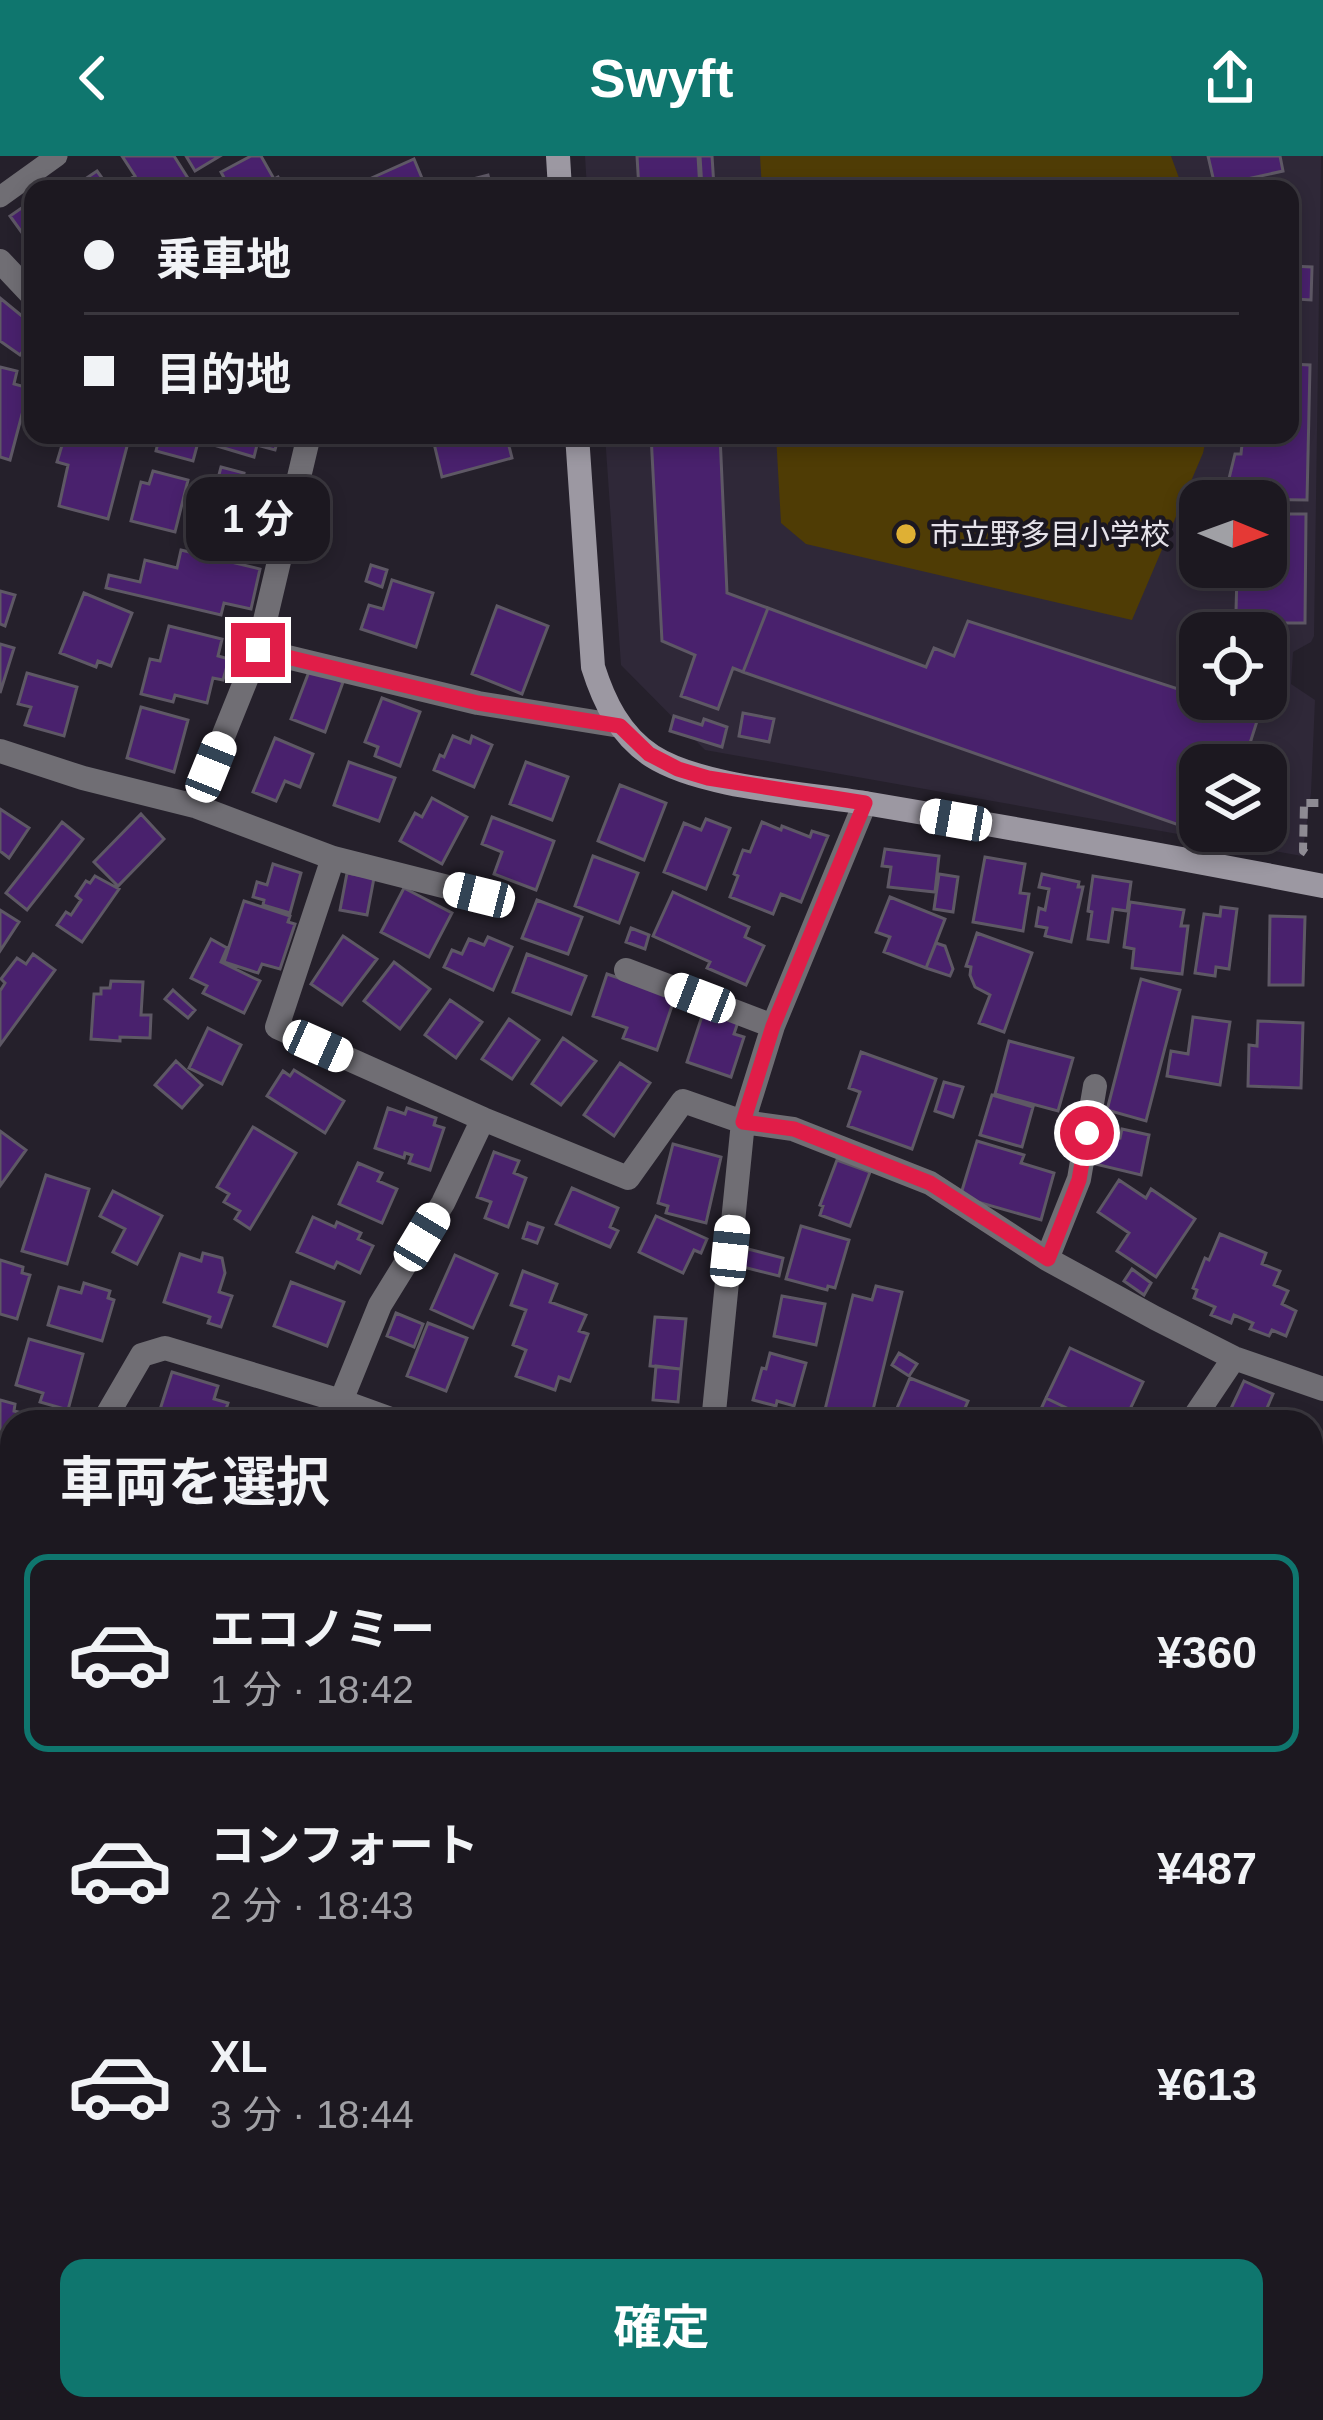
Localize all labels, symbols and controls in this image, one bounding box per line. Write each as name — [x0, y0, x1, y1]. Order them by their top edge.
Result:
icon: back — [60, 45, 126, 111]
icon: share — [1197, 45, 1263, 111]
text: Swyft — [589, 48, 734, 108]
text: 乗車地 — [156, 234, 291, 285]
text: 目的地 — [156, 349, 291, 400]
callout: 1 分 — [186, 476, 330, 560]
north arrow — [1179, 480, 1287, 588]
map controls — [1179, 480, 1287, 852]
text: 1 分 — [222, 497, 294, 540]
place label: 市立野多目小学校 — [930, 518, 1170, 551]
marker: 市立野多目小学校 — [893, 521, 919, 547]
button: locate — [1179, 612, 1287, 720]
route end — [231, 623, 285, 677]
car — [181, 727, 241, 807]
button: layers — [1179, 744, 1287, 852]
car — [917, 796, 995, 844]
car — [440, 869, 518, 921]
car — [660, 968, 740, 1028]
car — [278, 1015, 358, 1077]
route start — [1060, 1106, 1114, 1160]
car — [388, 1197, 456, 1277]
car — [708, 1213, 752, 1289]
text: 車両を選択 — [60, 1452, 330, 1512]
icon: car — [66, 1599, 174, 1707]
text: エコノミー — [210, 1604, 435, 1655]
text: ¥360 — [1157, 1627, 1257, 1678]
text: 1 分 · 18:42 — [210, 1668, 414, 1711]
icon: car — [66, 1815, 174, 1923]
text: コンフォート — [210, 1820, 479, 1871]
text: ¥487 — [1157, 1843, 1257, 1894]
text: 2 分 · 18:43 — [210, 1884, 414, 1927]
icon: car — [66, 2031, 174, 2139]
text: XL — [210, 2031, 268, 2082]
text: ¥613 — [1157, 2059, 1257, 2110]
text: 3 分 · 18:44 — [210, 2093, 414, 2136]
button: 確定 — [60, 2259, 1263, 2397]

